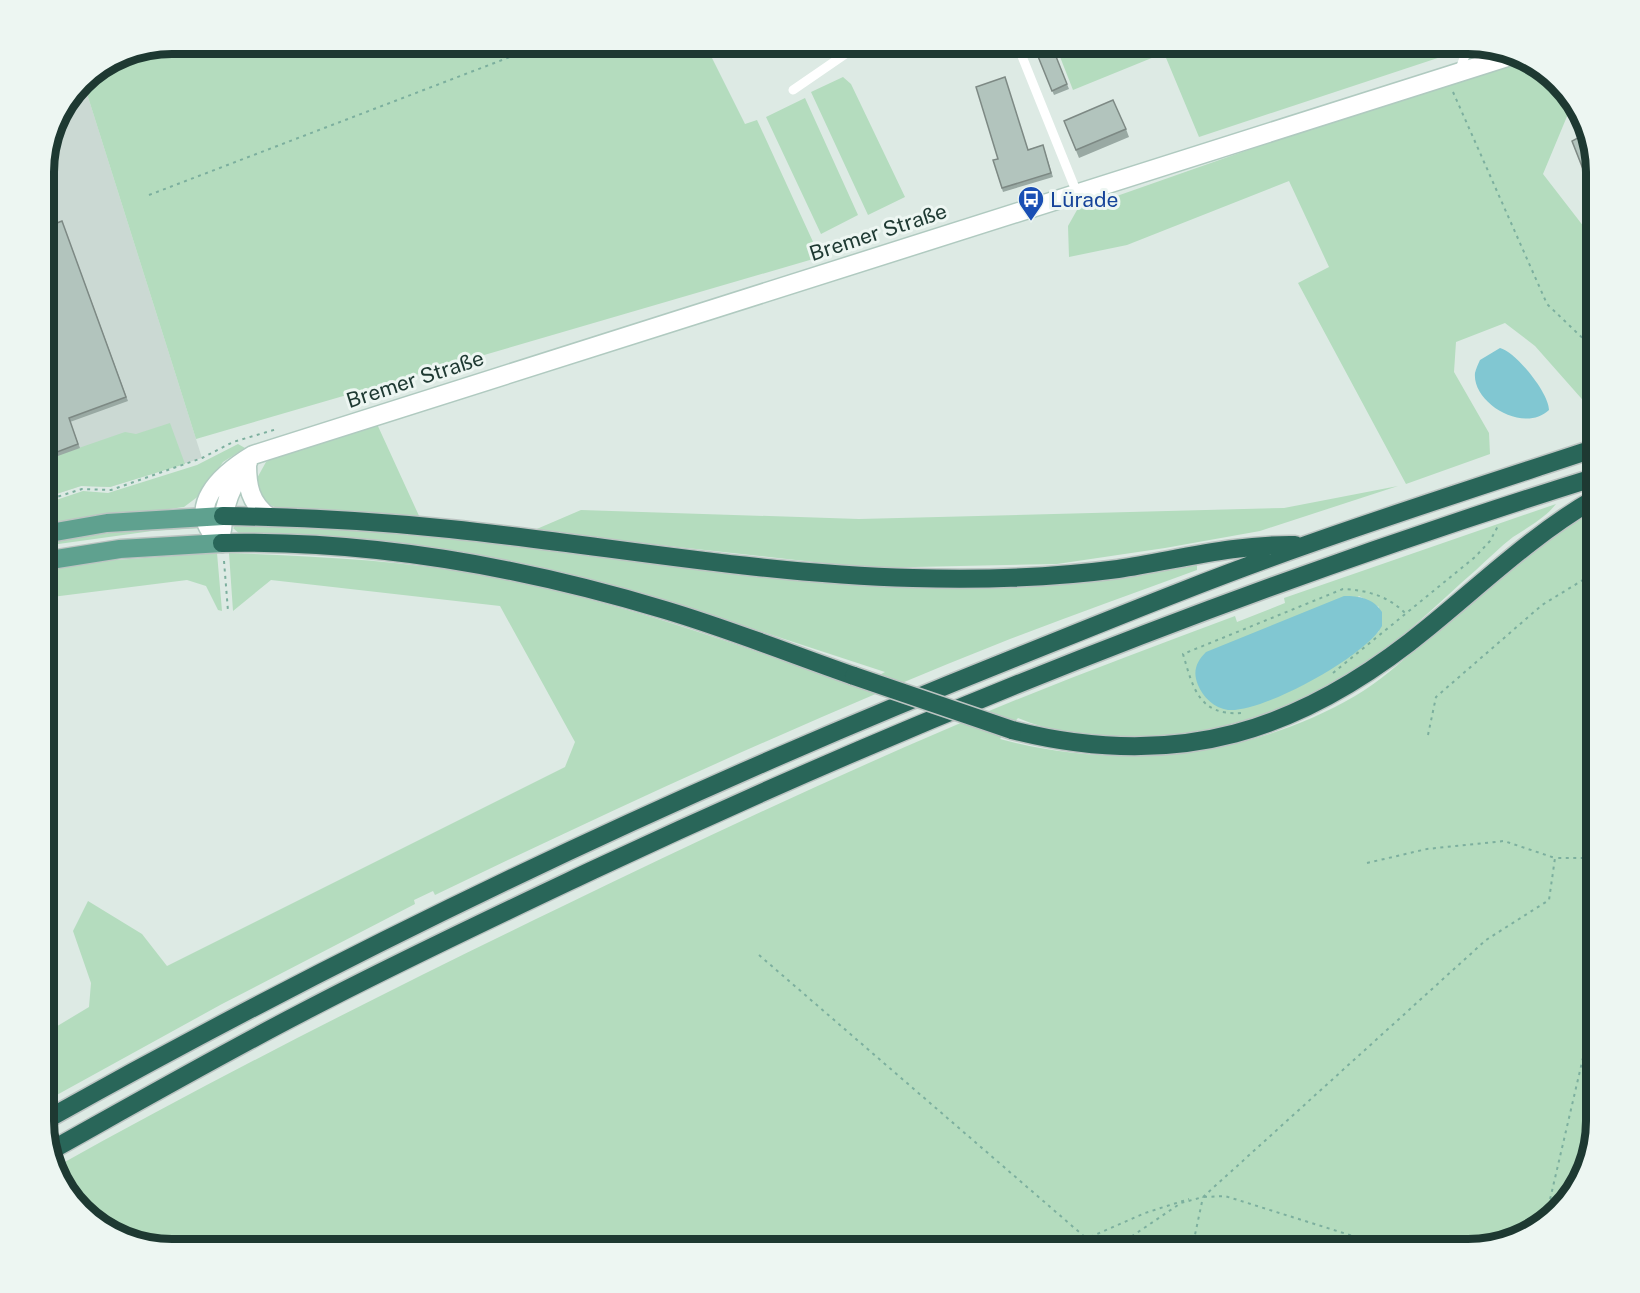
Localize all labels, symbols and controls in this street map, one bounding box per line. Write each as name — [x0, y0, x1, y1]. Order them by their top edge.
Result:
bus stop icon: Lürade — [1016, 184, 1046, 222]
place label: Lürade — [1050, 187, 1118, 212]
street label: Bremer Straße — [806, 198, 950, 266]
street label: Bremer Straße — [343, 345, 487, 413]

